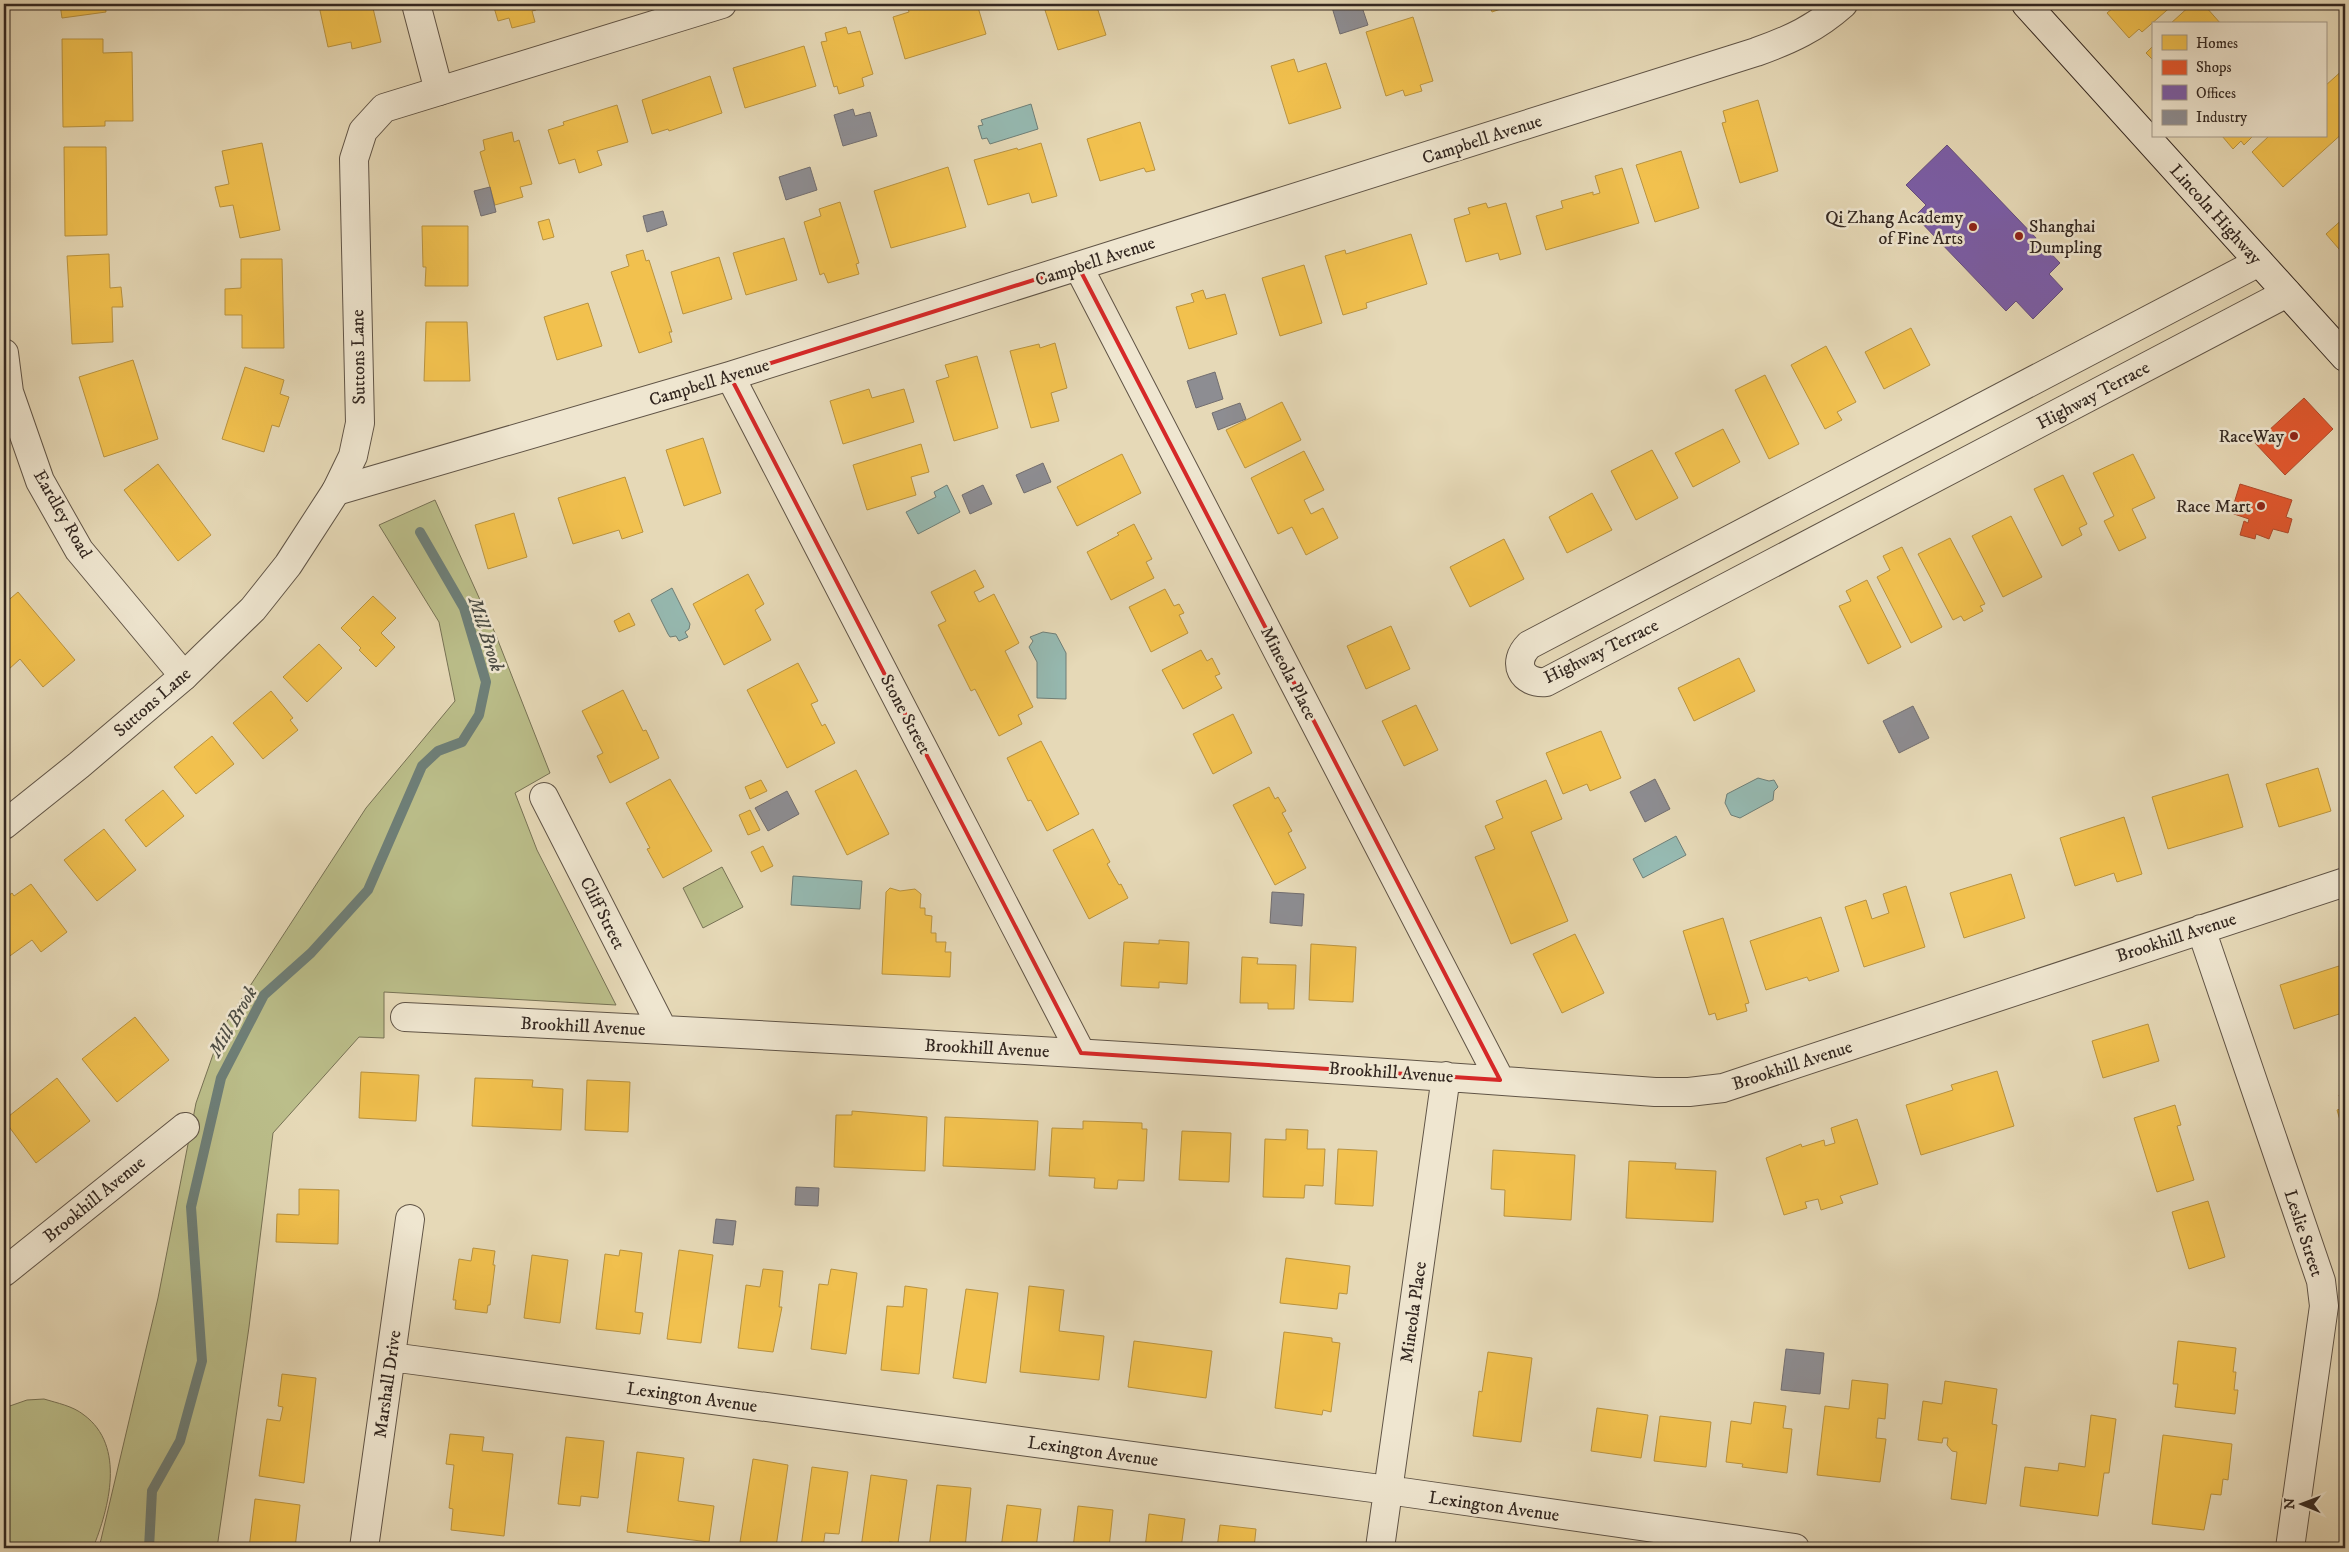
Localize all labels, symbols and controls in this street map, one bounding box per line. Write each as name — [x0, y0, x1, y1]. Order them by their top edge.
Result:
legend — [2152, 22, 2326, 138]
text: Homes — [2196, 34, 2238, 53]
text: Shops — [2196, 58, 2232, 77]
text: Offices — [2196, 84, 2236, 103]
text: Industry — [2196, 108, 2248, 127]
street label: Campbell Avenue — [1420, 110, 1545, 170]
street label: Lincoln Highway — [2164, 160, 2266, 270]
place label: Qi Zhang Academy of Fine Arts — [1825, 207, 1963, 250]
place label: Shanghai Dumpling — [2029, 216, 2102, 259]
marker: Qi Zhang Academy of Fine Arts — [1967, 221, 1979, 233]
marker: Shanghai Dumpling — [2013, 230, 2025, 242]
street label: Campbell Avenue — [1033, 232, 1158, 292]
street label: Suttons Lane — [347, 309, 371, 405]
street label: Campbell Avenue — [646, 354, 772, 412]
street label: Highway Terrace — [2033, 357, 2154, 435]
place label: RaceWay — [2218, 426, 2284, 448]
marker: RaceWay — [2288, 430, 2300, 442]
street label: Eardley Road — [28, 466, 96, 563]
place label: Race Mart — [2176, 496, 2251, 518]
marker: Race Mart — [2255, 500, 2267, 512]
water label: Mill Brook — [462, 592, 508, 675]
street label: Highway Terrace — [1541, 615, 1662, 689]
street label: Mineola Place — [1255, 623, 1321, 724]
street label: Suttons Lane — [110, 663, 196, 742]
street label: Stone Street — [875, 671, 935, 758]
street label: Cliff Street — [574, 873, 630, 954]
street label: Brookhill Avenue — [2113, 908, 2239, 968]
water label: Mill Brook — [203, 983, 263, 1063]
street label: Brookhill Avenue — [520, 1013, 646, 1041]
street label: Brookhill Avenue — [924, 1035, 1050, 1063]
street label: Brookhill Avenue — [1729, 1036, 1855, 1096]
street label: Brookhill Avenue — [1328, 1058, 1454, 1088]
street label: Brookhill Avenue — [39, 1152, 150, 1248]
street label: Leslie Street — [2279, 1187, 2328, 1280]
street label: Mineola Place — [1396, 1260, 1432, 1364]
street label: Marshall Drive — [370, 1329, 406, 1439]
street label: Lexington Avenue — [625, 1378, 759, 1418]
street label: Lexington Avenue — [1026, 1432, 1160, 1472]
north arrow — [2276, 1480, 2326, 1530]
street label: Lexington Avenue — [1427, 1487, 1561, 1527]
text: N — [2281, 1497, 2299, 1510]

